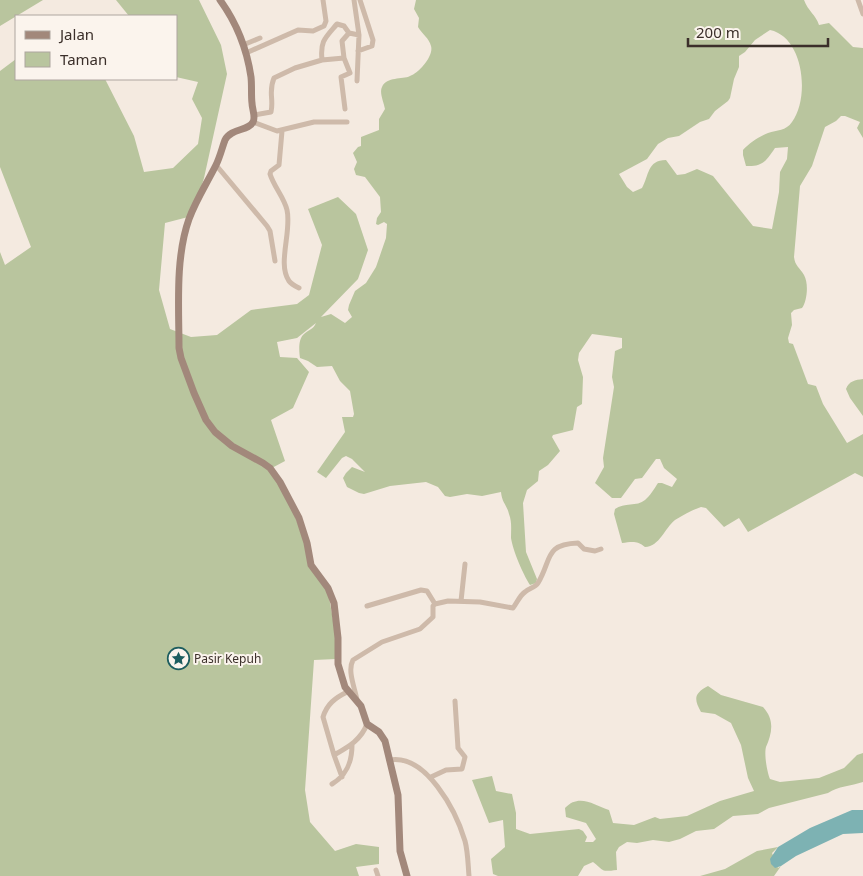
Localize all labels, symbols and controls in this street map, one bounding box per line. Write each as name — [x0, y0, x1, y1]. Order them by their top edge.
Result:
legend — [15, 15, 178, 80]
scale bar — [688, 15, 828, 47]
text: 200 m — [696, 22, 740, 42]
text: Jalan — [58, 24, 94, 44]
text: Taman — [60, 49, 107, 69]
place icon: Pasir Kepuh — [166, 647, 190, 671]
place label: Pasir Kepuh — [194, 650, 261, 667]

